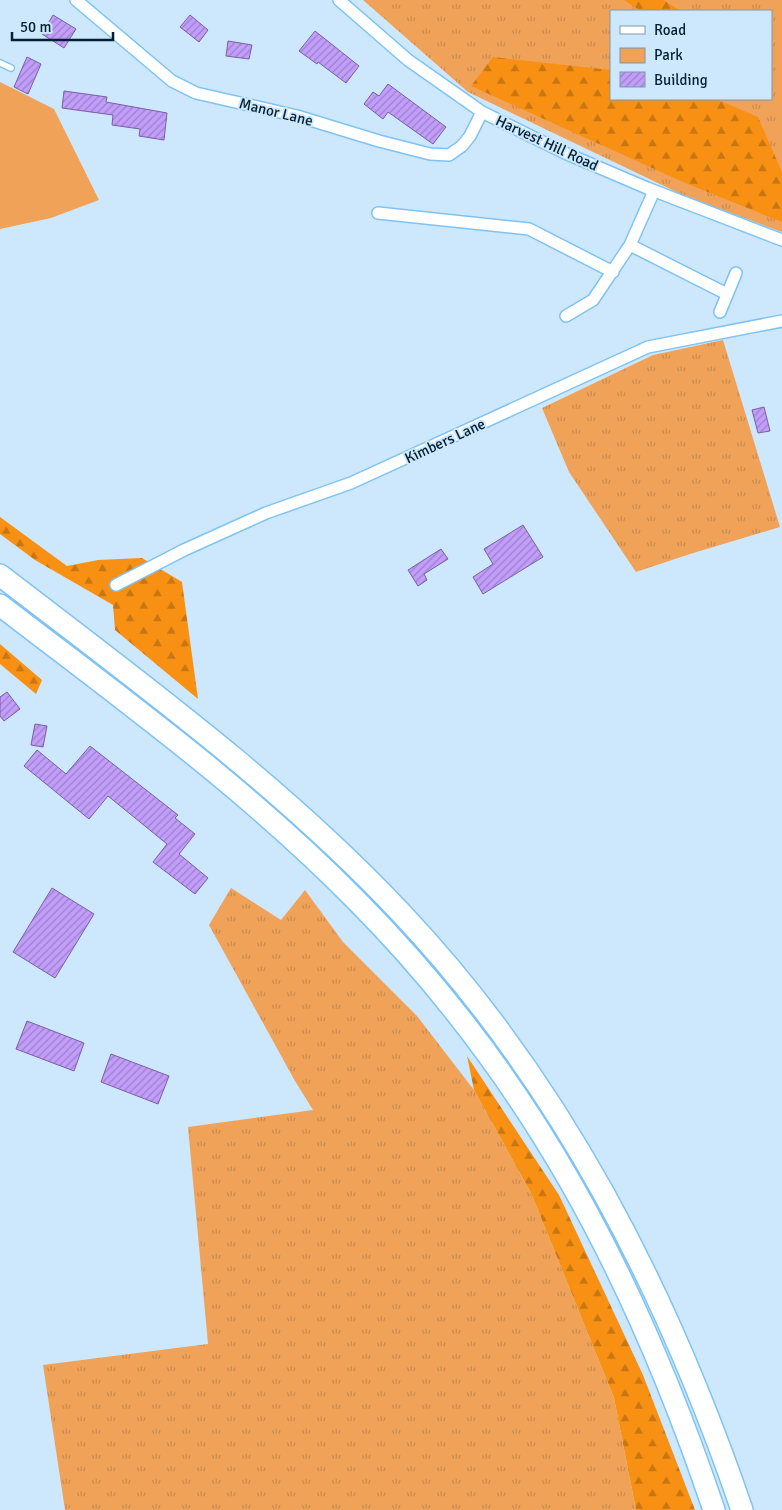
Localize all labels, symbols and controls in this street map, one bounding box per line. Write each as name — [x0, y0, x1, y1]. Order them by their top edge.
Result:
scale bar — [12, 10, 114, 42]
legend — [610, 10, 772, 100]
text: 50 m — [20, 18, 51, 36]
text: Road — [654, 21, 686, 39]
text: Park — [654, 46, 683, 64]
text: Building — [654, 71, 708, 89]
street label: Manor Lane — [237, 94, 315, 130]
street label: Harvest Hill Road — [493, 111, 601, 175]
street label: Kimbers Lane — [402, 415, 488, 467]

